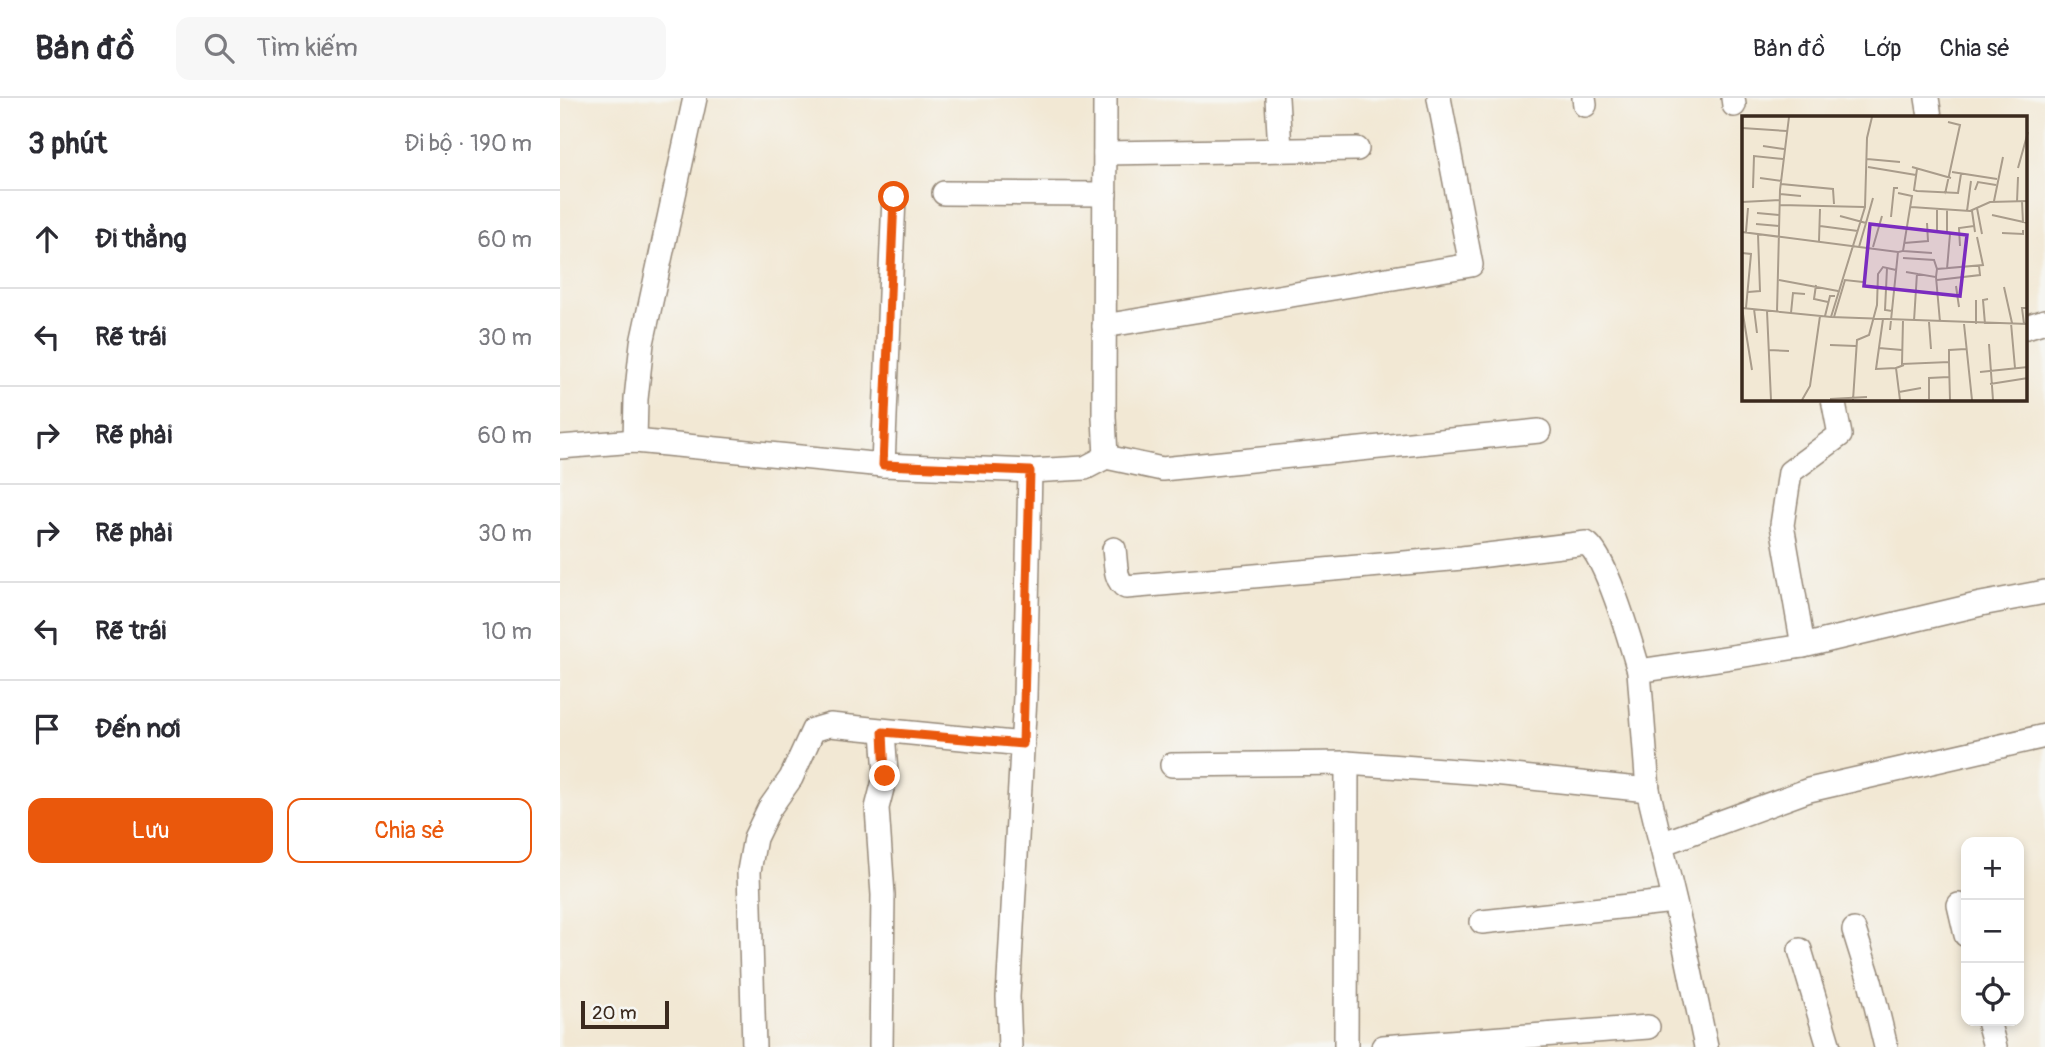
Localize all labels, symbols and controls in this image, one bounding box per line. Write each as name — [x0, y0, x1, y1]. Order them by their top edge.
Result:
search box — [176, 17, 666, 80]
text: Bản đồ — [35, 28, 134, 69]
icon: search — [200, 29, 238, 67]
text: Tìm kiếm — [256, 32, 358, 64]
text: Bản đồ — [1753, 34, 1825, 63]
text: Lớp — [1863, 34, 1902, 63]
text: Chia sẻ — [1940, 34, 2010, 63]
inset map — [1742, 116, 2028, 401]
text: 3 phút — [28, 125, 107, 162]
text: Đi bộ · 190 m — [404, 129, 532, 158]
route start — [878, 181, 909, 212]
icon: ahead — [28, 220, 66, 258]
text: Đi thẳng — [95, 223, 187, 255]
text: 60 m — [477, 225, 532, 254]
icon: left — [28, 318, 66, 356]
text: Rẽ trái — [95, 321, 166, 353]
text: 30 m — [478, 323, 532, 352]
icon: right — [28, 416, 66, 454]
text: Rẽ phải — [95, 419, 172, 451]
text: 60 m — [477, 421, 532, 450]
icon: right — [28, 514, 66, 552]
text: Rẽ phải — [95, 517, 172, 549]
text: 30 m — [478, 519, 532, 548]
icon: left — [28, 612, 66, 650]
text: Rẽ trái — [95, 615, 166, 647]
text: 10 m — [482, 617, 532, 646]
icon: arrive — [28, 710, 66, 748]
text: Đến nơi — [95, 713, 180, 745]
route end — [869, 760, 900, 791]
button: Lưu — [28, 798, 273, 863]
button: Chia sẻ — [287, 798, 532, 863]
map controls — [1961, 837, 2024, 1026]
button: + — [1961, 837, 2024, 900]
button: − — [1961, 900, 2024, 963]
button: locate — [1961, 963, 2024, 1026]
scale bar — [581, 998, 668, 1030]
text: 20 m — [592, 1001, 637, 1025]

